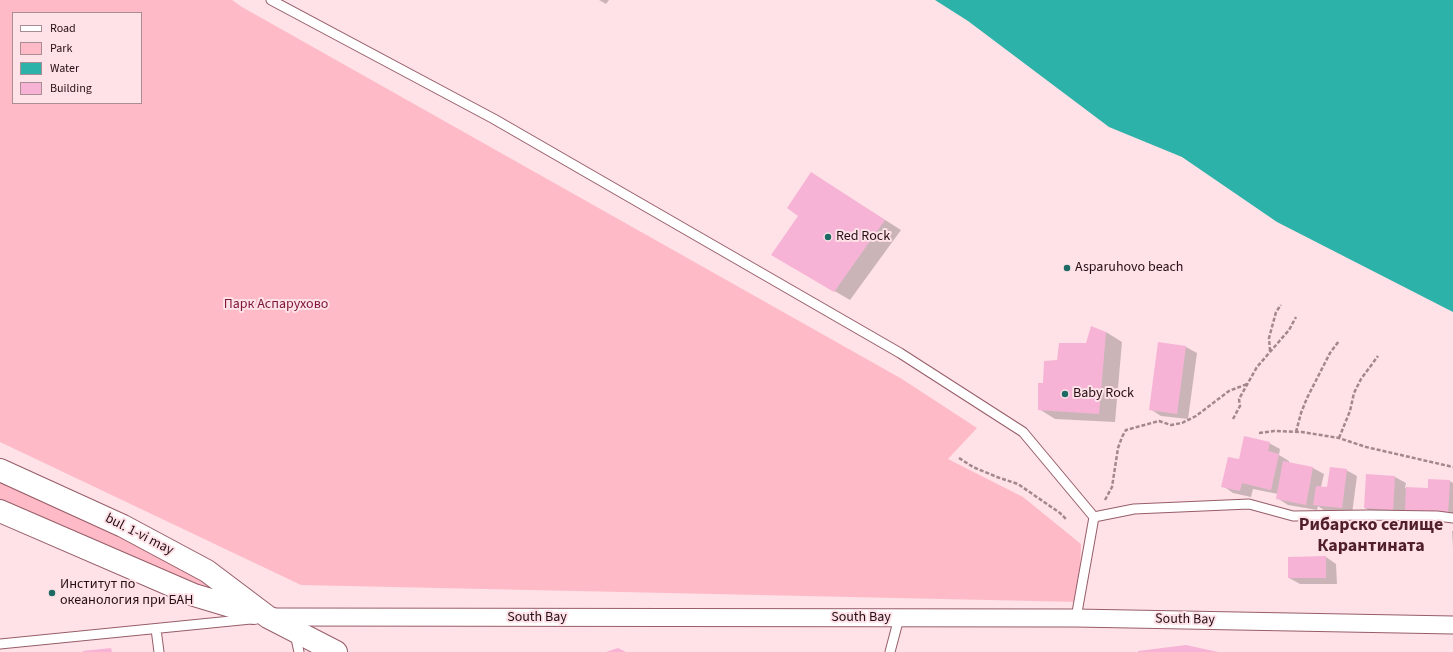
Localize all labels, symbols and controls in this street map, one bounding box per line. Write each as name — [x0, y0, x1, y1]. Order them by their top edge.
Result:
legend — [12, 12, 142, 104]
text: Road — [50, 20, 76, 37]
text: Park — [50, 40, 72, 57]
text: Water — [50, 60, 79, 77]
text: Building — [50, 80, 92, 97]
place label: Red Rock — [836, 229, 890, 245]
marker: Red Rock — [823, 232, 833, 242]
place label: Asparuhovo beach — [1075, 260, 1183, 276]
marker: Asparuhovo beach — [1062, 263, 1072, 273]
park label: Парк Аспарухово — [224, 297, 328, 313]
place label: Baby Rock — [1073, 386, 1134, 402]
marker: Baby Rock — [1060, 389, 1070, 399]
street label: bul. 1-vi may — [102, 511, 176, 559]
district label: Рибарско селище Карантината — [1299, 515, 1443, 558]
place label: Институт по океанология при БАН — [60, 577, 193, 610]
marker: Институт по океанология при БАН — [47, 588, 57, 598]
street label: South Bay — [507, 610, 567, 626]
street label: South Bay — [831, 610, 891, 626]
street label: South Bay — [1155, 611, 1215, 629]

